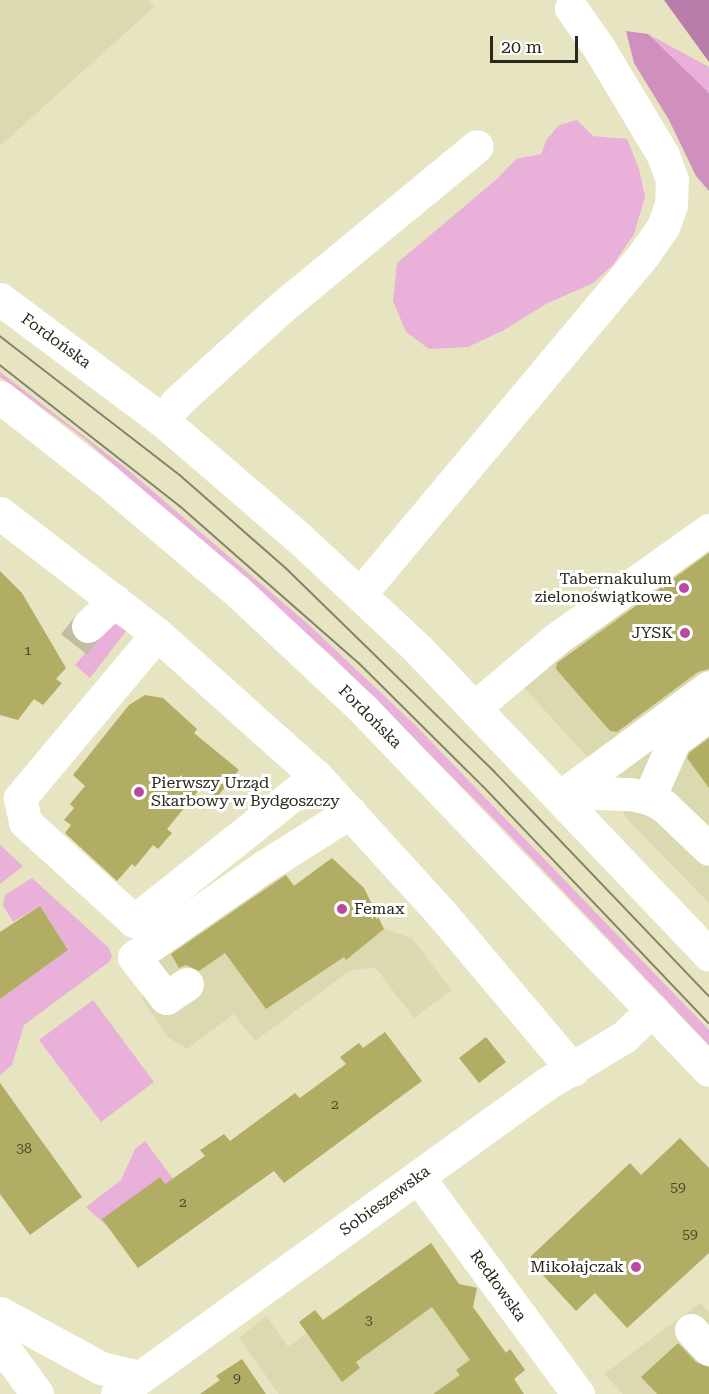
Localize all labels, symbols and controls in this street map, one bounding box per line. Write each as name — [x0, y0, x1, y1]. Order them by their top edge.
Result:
scale bar — [493, 24, 582, 62]
text: 20 m — [501, 36, 542, 57]
street label: Fordońska — [17, 309, 95, 373]
place label: Tabernakulum zielonoświątkowe — [535, 569, 672, 607]
marker: Tabernakulum zielonoświątkowe — [677, 581, 691, 595]
place label: JYSK — [632, 623, 673, 643]
marker: JYSK — [678, 626, 692, 640]
house number: 1 — [24, 642, 32, 658]
street label: Fordońska — [334, 681, 406, 753]
place label: Pierwszy Urząd Skarbowy w Bydgoszczy — [151, 773, 340, 811]
marker: Pierwszy Urząd Skarbowy w Bydgoszczy — [132, 785, 146, 799]
place label: Femax — [354, 899, 404, 919]
marker: Femax — [335, 902, 349, 916]
house number: 2 — [331, 1096, 339, 1112]
house number: 38 — [16, 1140, 32, 1156]
street label: Sobieszewska — [336, 1162, 434, 1240]
house number: 59 — [670, 1179, 686, 1195]
house number: 2 — [179, 1194, 187, 1210]
house number: 59 — [682, 1226, 698, 1242]
street label: Redłowska — [466, 1247, 530, 1325]
place label: Mikołajczak — [530, 1257, 624, 1277]
marker: Mikołajczak — [629, 1260, 643, 1274]
house number: 3 — [365, 1312, 373, 1328]
house number: 9 — [233, 1370, 241, 1386]

